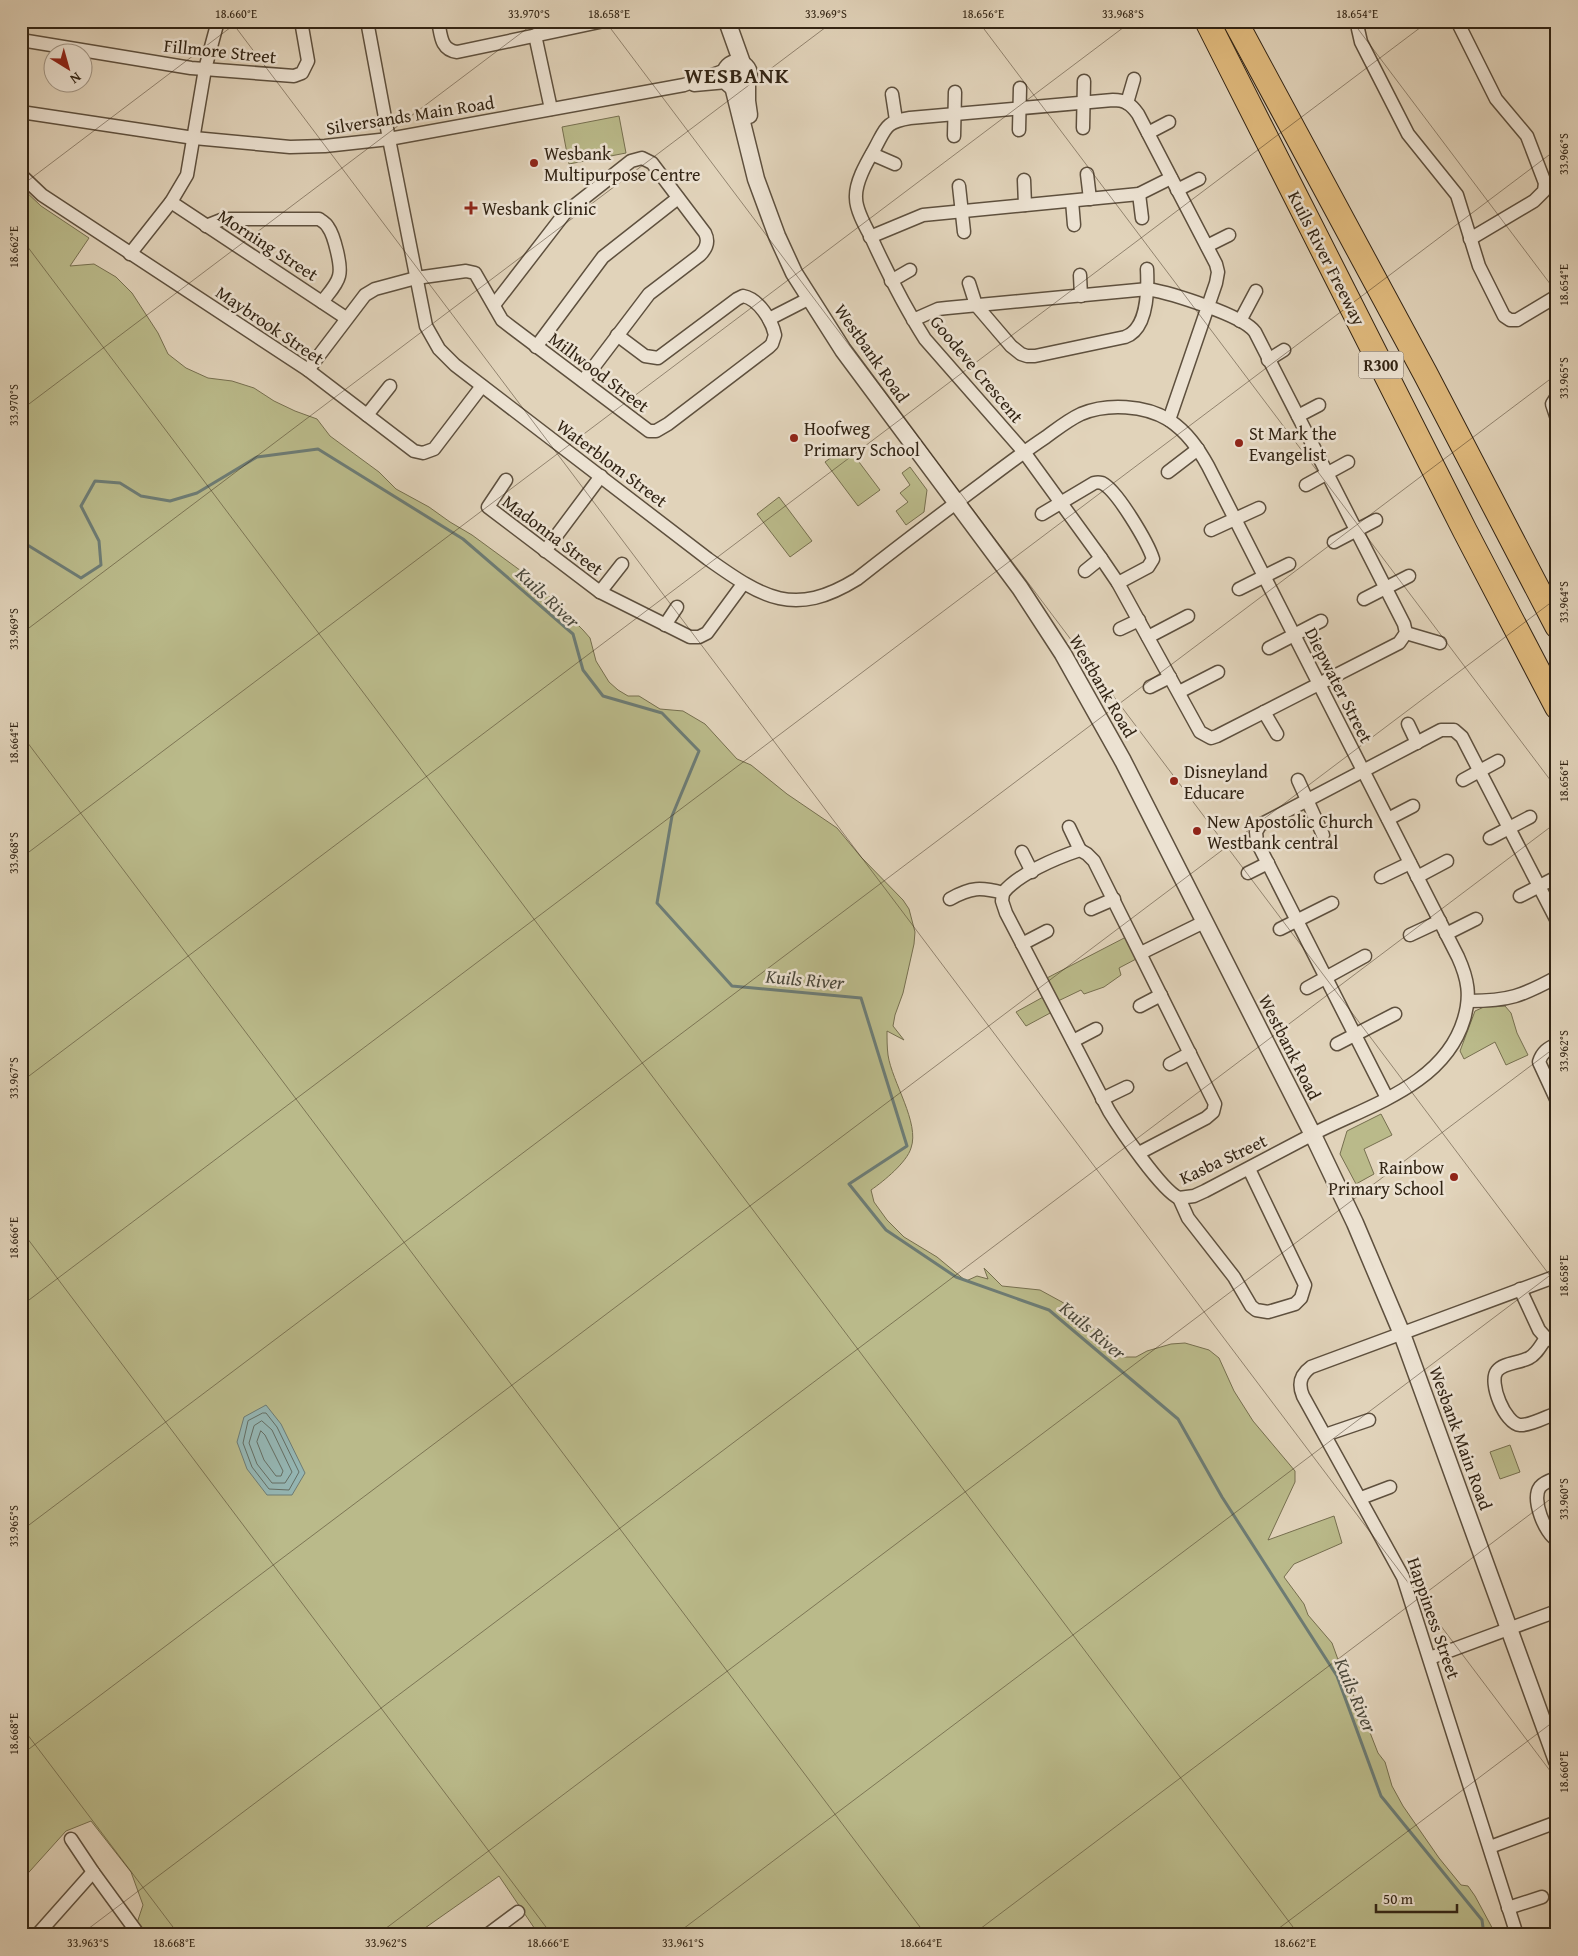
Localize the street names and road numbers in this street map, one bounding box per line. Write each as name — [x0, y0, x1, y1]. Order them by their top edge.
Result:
street label: Fillmore Street — [162, 32, 278, 70]
street label: Silversands Main Road — [324, 88, 496, 142]
street label: Kuils River Freeway — [1281, 186, 1373, 330]
street label: Morning Street — [212, 202, 324, 288]
street label: Maybrook Street — [210, 279, 330, 372]
street label: Westbank Road — [828, 298, 916, 408]
street label: Goodeve Crescent — [924, 309, 1031, 429]
street label: Millwood Street — [543, 325, 656, 419]
road number: R300 — [1358, 352, 1404, 378]
street label: Waterblom Street — [551, 412, 674, 514]
street label: Madonna Street — [497, 488, 610, 582]
street label: Diepwater Street — [1298, 622, 1380, 748]
street label: Westbank Road — [1062, 629, 1144, 743]
street label: Westbank Road — [1252, 990, 1328, 1105]
street label: Kasba Street — [1175, 1127, 1272, 1191]
street label: Wesbank Main Road — [1422, 1362, 1500, 1514]
street label: Happiness Street — [1401, 1553, 1468, 1683]

